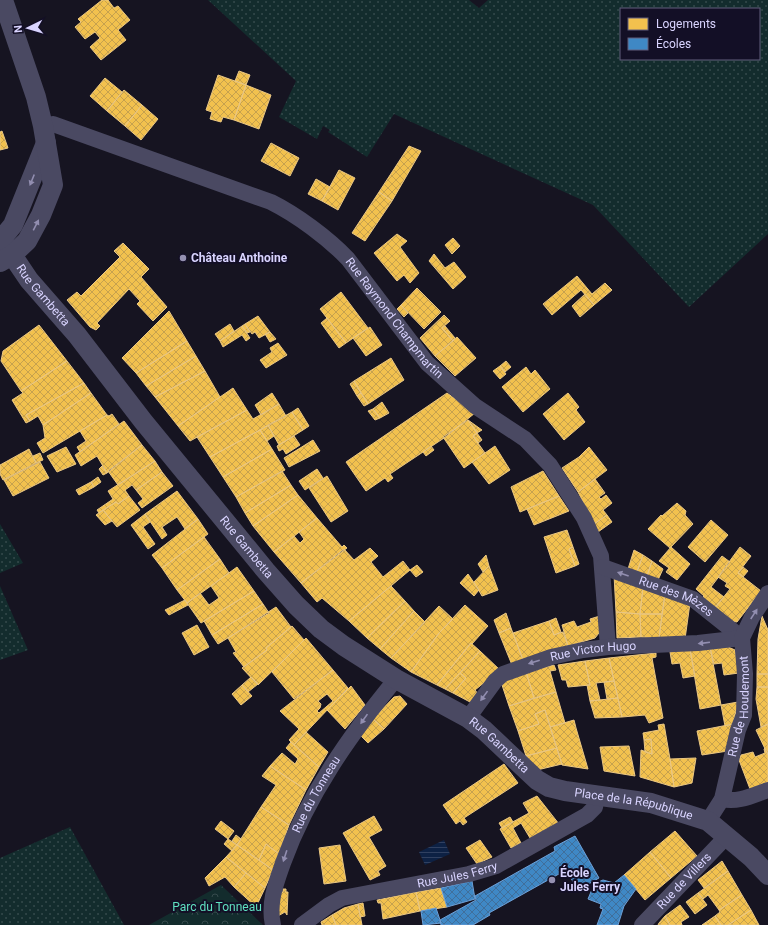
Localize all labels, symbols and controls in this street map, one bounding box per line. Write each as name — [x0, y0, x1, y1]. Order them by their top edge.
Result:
north arrow — [8, 8, 48, 48]
legend — [620, 8, 760, 60]
text: Logements — [656, 17, 716, 31]
text: N — [12, 24, 25, 33]
text: Écoles — [656, 36, 691, 51]
one-way arrow — [28, 174, 34, 186]
one-way arrow — [33, 220, 39, 231]
place label: Château Anthoine — [191, 251, 288, 265]
marker: Château Anthoine — [178, 253, 188, 263]
street label: Rue Raymond Champmartin — [343, 255, 446, 381]
street label: Rue Gambetta — [13, 262, 73, 329]
street label: Rue Gambetta — [217, 513, 276, 581]
one-way arrow — [617, 571, 629, 577]
street label: Rue des Mèzes — [637, 573, 716, 619]
one-way arrow — [750, 609, 757, 620]
street label: Rue Victor Hugo — [549, 639, 637, 664]
one-way arrow — [698, 639, 710, 646]
street label: Rue de Houdemont — [725, 655, 752, 758]
one-way arrow — [527, 659, 539, 665]
one-way arrow — [480, 690, 488, 701]
one-way arrow — [360, 714, 368, 724]
street label: Rue Gambetta — [466, 714, 532, 776]
street label: Rue du Tonneau — [289, 753, 343, 835]
street label: Place de la République — [574, 785, 695, 823]
one-way arrow — [282, 850, 288, 862]
street label: Rue de Villers — [654, 850, 714, 912]
street label: Rue Jules Ferry — [416, 859, 499, 891]
place label: École Jules Ferry — [560, 865, 621, 894]
marker: École Jules Ferry — [547, 875, 557, 885]
park label: Parc du Tonneau — [172, 900, 262, 914]

